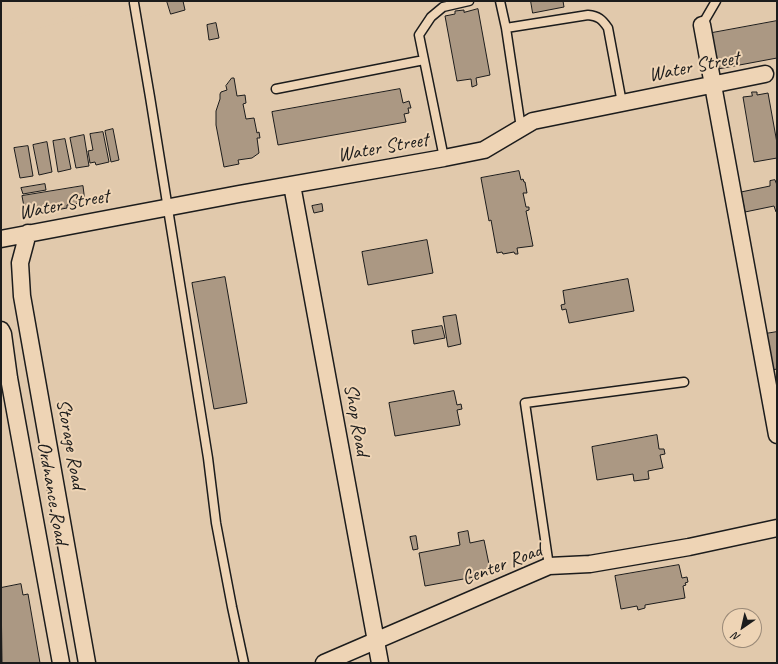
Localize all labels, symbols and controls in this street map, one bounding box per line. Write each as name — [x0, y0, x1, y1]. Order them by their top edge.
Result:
street label: Water Street — [647, 46, 741, 88]
street label: Water Street — [336, 128, 430, 168]
street label: Water Street — [17, 184, 111, 226]
street label: Shop Road — [338, 382, 374, 458]
street label: Storage Road — [50, 397, 90, 491]
street label: Ordnance Road — [31, 440, 73, 546]
street label: Center Road — [459, 539, 545, 591]
north arrow — [722, 608, 762, 648]
text: N — [729, 629, 743, 645]

